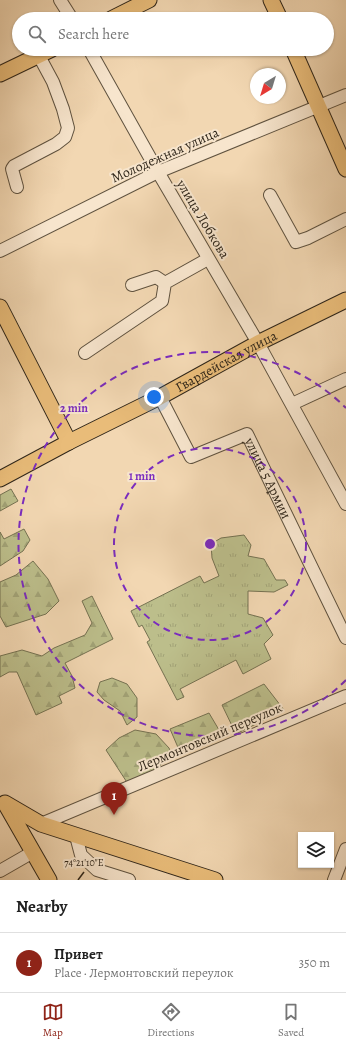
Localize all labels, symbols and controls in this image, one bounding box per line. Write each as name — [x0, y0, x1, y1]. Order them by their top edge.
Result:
search box — [12, 12, 334, 56]
icon: search — [26, 23, 48, 45]
text: Search here — [58, 24, 129, 44]
north arrow — [250, 68, 286, 104]
street label: Молодежная улица — [108, 122, 222, 187]
street label: улица Лобкова — [171, 175, 234, 262]
street label: Гвардейская улица — [172, 325, 281, 396]
your location — [144, 387, 164, 407]
text: 2 min — [60, 400, 88, 416]
street label: улица 5 Армии — [240, 433, 296, 522]
text: 1 min — [129, 468, 156, 484]
centre of rings — [203, 537, 217, 551]
street label: Лермонтовский переулок — [135, 698, 285, 776]
pin: 1 — [101, 782, 127, 815]
map controls — [298, 832, 334, 868]
button: layers — [298, 832, 334, 868]
text: 74°21'10"E — [64, 856, 104, 869]
text: Nearby — [16, 895, 67, 918]
text: Привет — [54, 944, 103, 964]
text: 1 — [27, 954, 31, 971]
text: 350 m — [299, 954, 330, 971]
text: Place · Лермонтовский переулок — [54, 964, 234, 981]
tab: Map — [42, 1001, 64, 1040]
tab: Directions — [147, 1001, 195, 1040]
tab: Saved — [278, 1001, 304, 1040]

